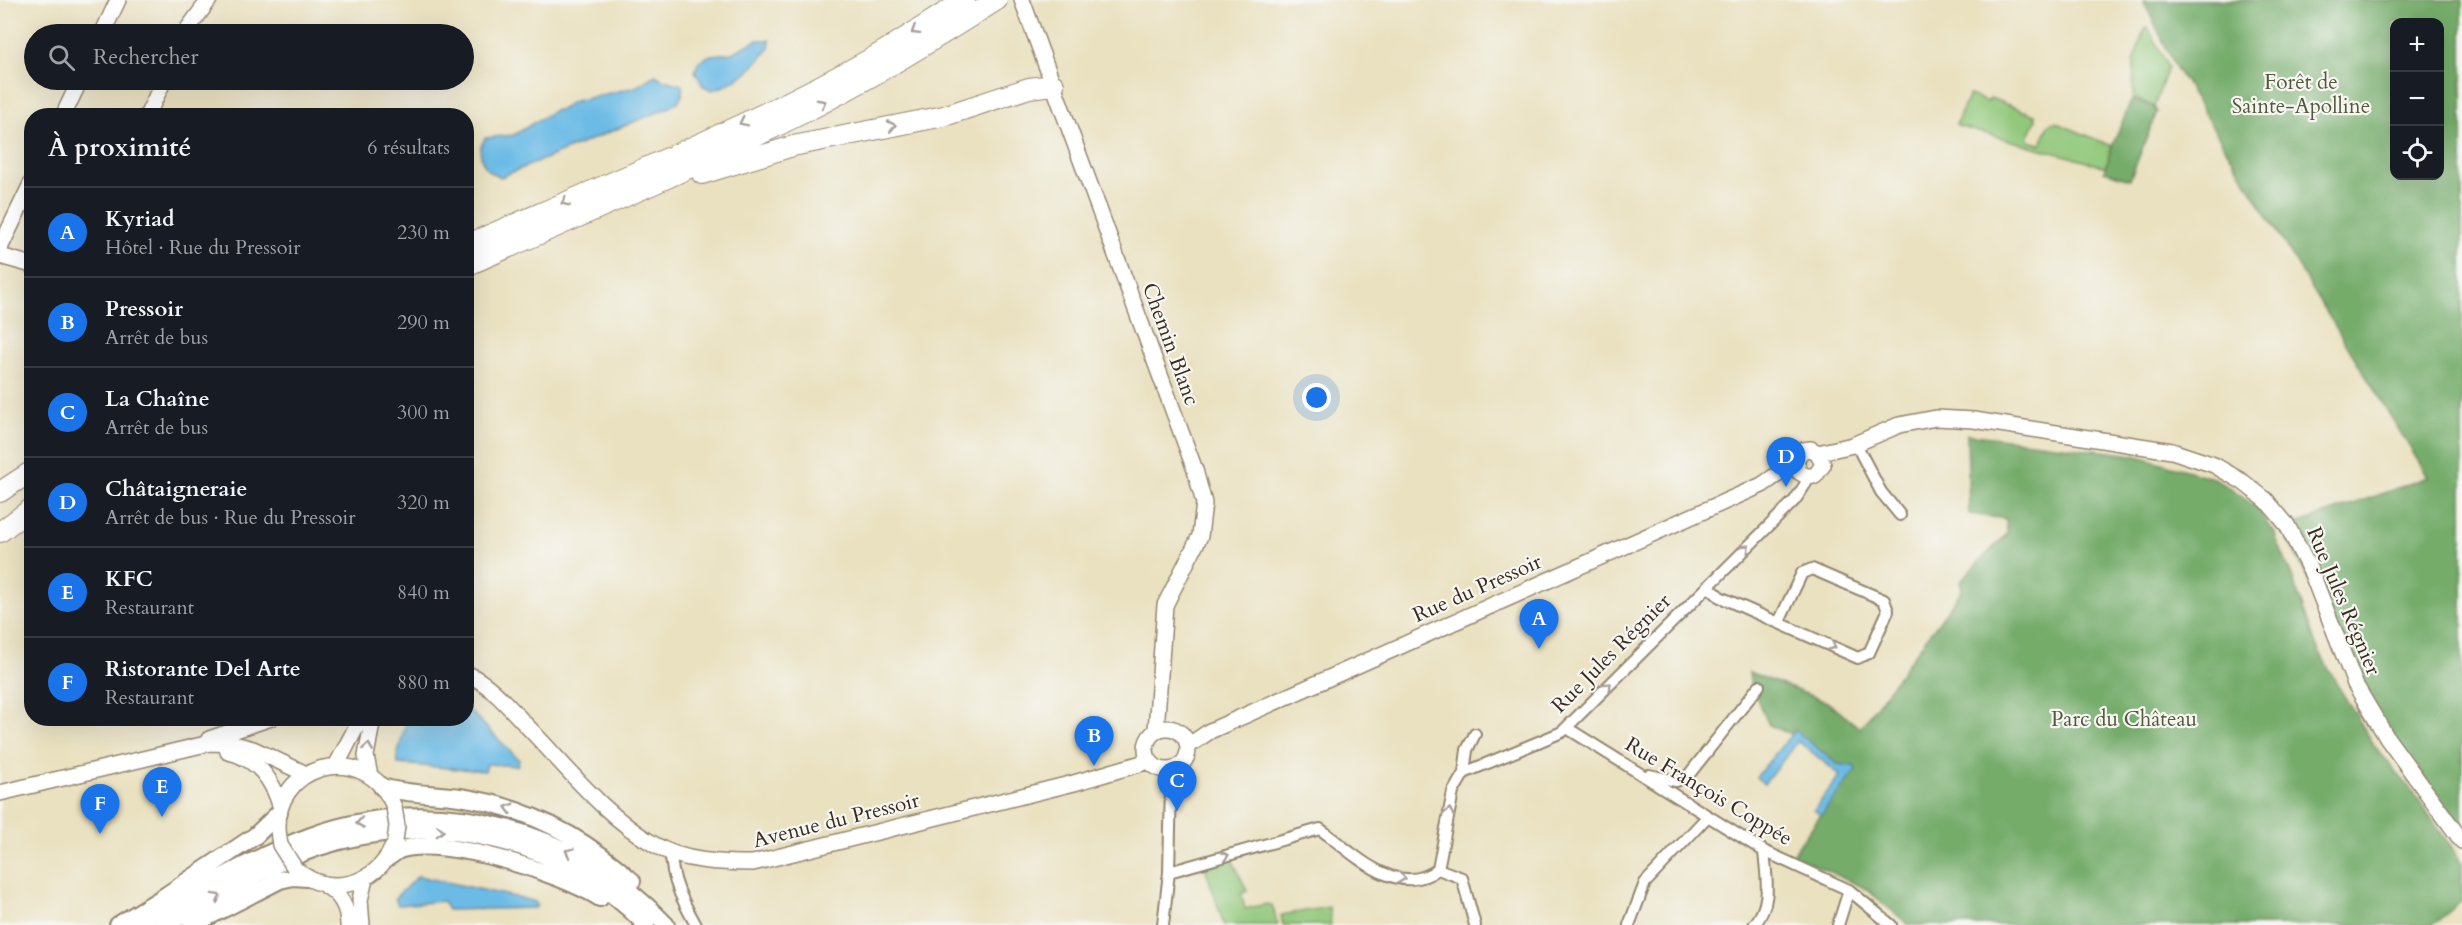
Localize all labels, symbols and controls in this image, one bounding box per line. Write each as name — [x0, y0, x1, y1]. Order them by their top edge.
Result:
map controls — [2390, 18, 2444, 180]
button: + — [2390, 18, 2444, 72]
one-way arrow — [911, 23, 921, 35]
search box — [24, 24, 474, 90]
icon: search — [45, 41, 78, 74]
text: Rechercher — [93, 42, 198, 72]
park label: Forêt de Sainte-Apolline — [2232, 68, 2370, 121]
button: − — [2390, 72, 2444, 126]
one-way arrow — [816, 99, 826, 110]
one-way arrow — [739, 115, 750, 127]
one-way arrow — [887, 120, 897, 133]
button: locate — [2390, 126, 2444, 180]
text: À proximité — [48, 130, 191, 165]
text: 6 résultats — [367, 134, 450, 161]
one-way arrow — [561, 195, 572, 207]
text: Kyriad — [105, 204, 175, 234]
text: A — [60, 219, 75, 246]
text: 230 m — [397, 219, 450, 246]
text: Hôtel · Rue du Pressoir — [105, 234, 300, 261]
street label: Chemin Blanc — [1135, 279, 1206, 410]
text: Pressoir — [105, 294, 183, 324]
text: B — [60, 309, 75, 336]
text: 290 m — [397, 309, 450, 336]
text: Arrêt de bus — [105, 324, 208, 351]
your location — [1302, 383, 1331, 412]
text: La Chaîne — [105, 384, 210, 414]
text: C — [60, 399, 75, 426]
text: 300 m — [397, 399, 450, 426]
text: Arrêt de bus — [105, 414, 208, 441]
pin: D — [1766, 438, 1806, 487]
text: Châtaigneraie — [105, 474, 247, 504]
text: D — [59, 489, 76, 516]
text: 320 m — [397, 489, 450, 516]
text: Arrêt de bus · Rue du Pressoir — [105, 504, 356, 531]
street label: Rue Jules Régnier — [2299, 523, 2388, 680]
one-way arrow — [1738, 545, 1749, 556]
street label: Rue du Pressoir — [1408, 547, 1547, 630]
text: KFC — [105, 564, 153, 594]
text: E — [61, 579, 74, 606]
text: 840 m — [397, 579, 450, 606]
street label: Rue Jules Régnier — [1545, 587, 1678, 720]
text: Restaurant — [105, 594, 194, 621]
pin: A — [1520, 600, 1558, 649]
one-way arrow — [1826, 639, 1837, 651]
text: Ristorante Del Arte — [105, 654, 301, 684]
text: F — [62, 669, 73, 696]
text: 880 m — [397, 669, 450, 696]
one-way arrow — [1600, 683, 1611, 694]
text: Restaurant — [105, 684, 194, 711]
park label: Parc du Château — [2051, 705, 2197, 734]
pin: B — [1074, 716, 1114, 766]
street label: Rue François Coppée — [1620, 730, 1798, 853]
one-way arrow — [361, 743, 373, 752]
pin: C — [1158, 762, 1196, 811]
pin: E — [142, 768, 182, 817]
pin: F — [80, 784, 120, 834]
street label: Avenue du Pressoir — [750, 786, 923, 855]
one-way arrow — [504, 803, 515, 815]
one-way arrow — [1442, 807, 1455, 817]
one-way arrow — [355, 816, 365, 829]
one-way arrow — [435, 824, 444, 837]
one-way arrow — [565, 848, 576, 860]
one-way arrow — [1220, 851, 1230, 863]
one-way arrow — [1397, 872, 1407, 884]
one-way arrow — [210, 893, 221, 904]

